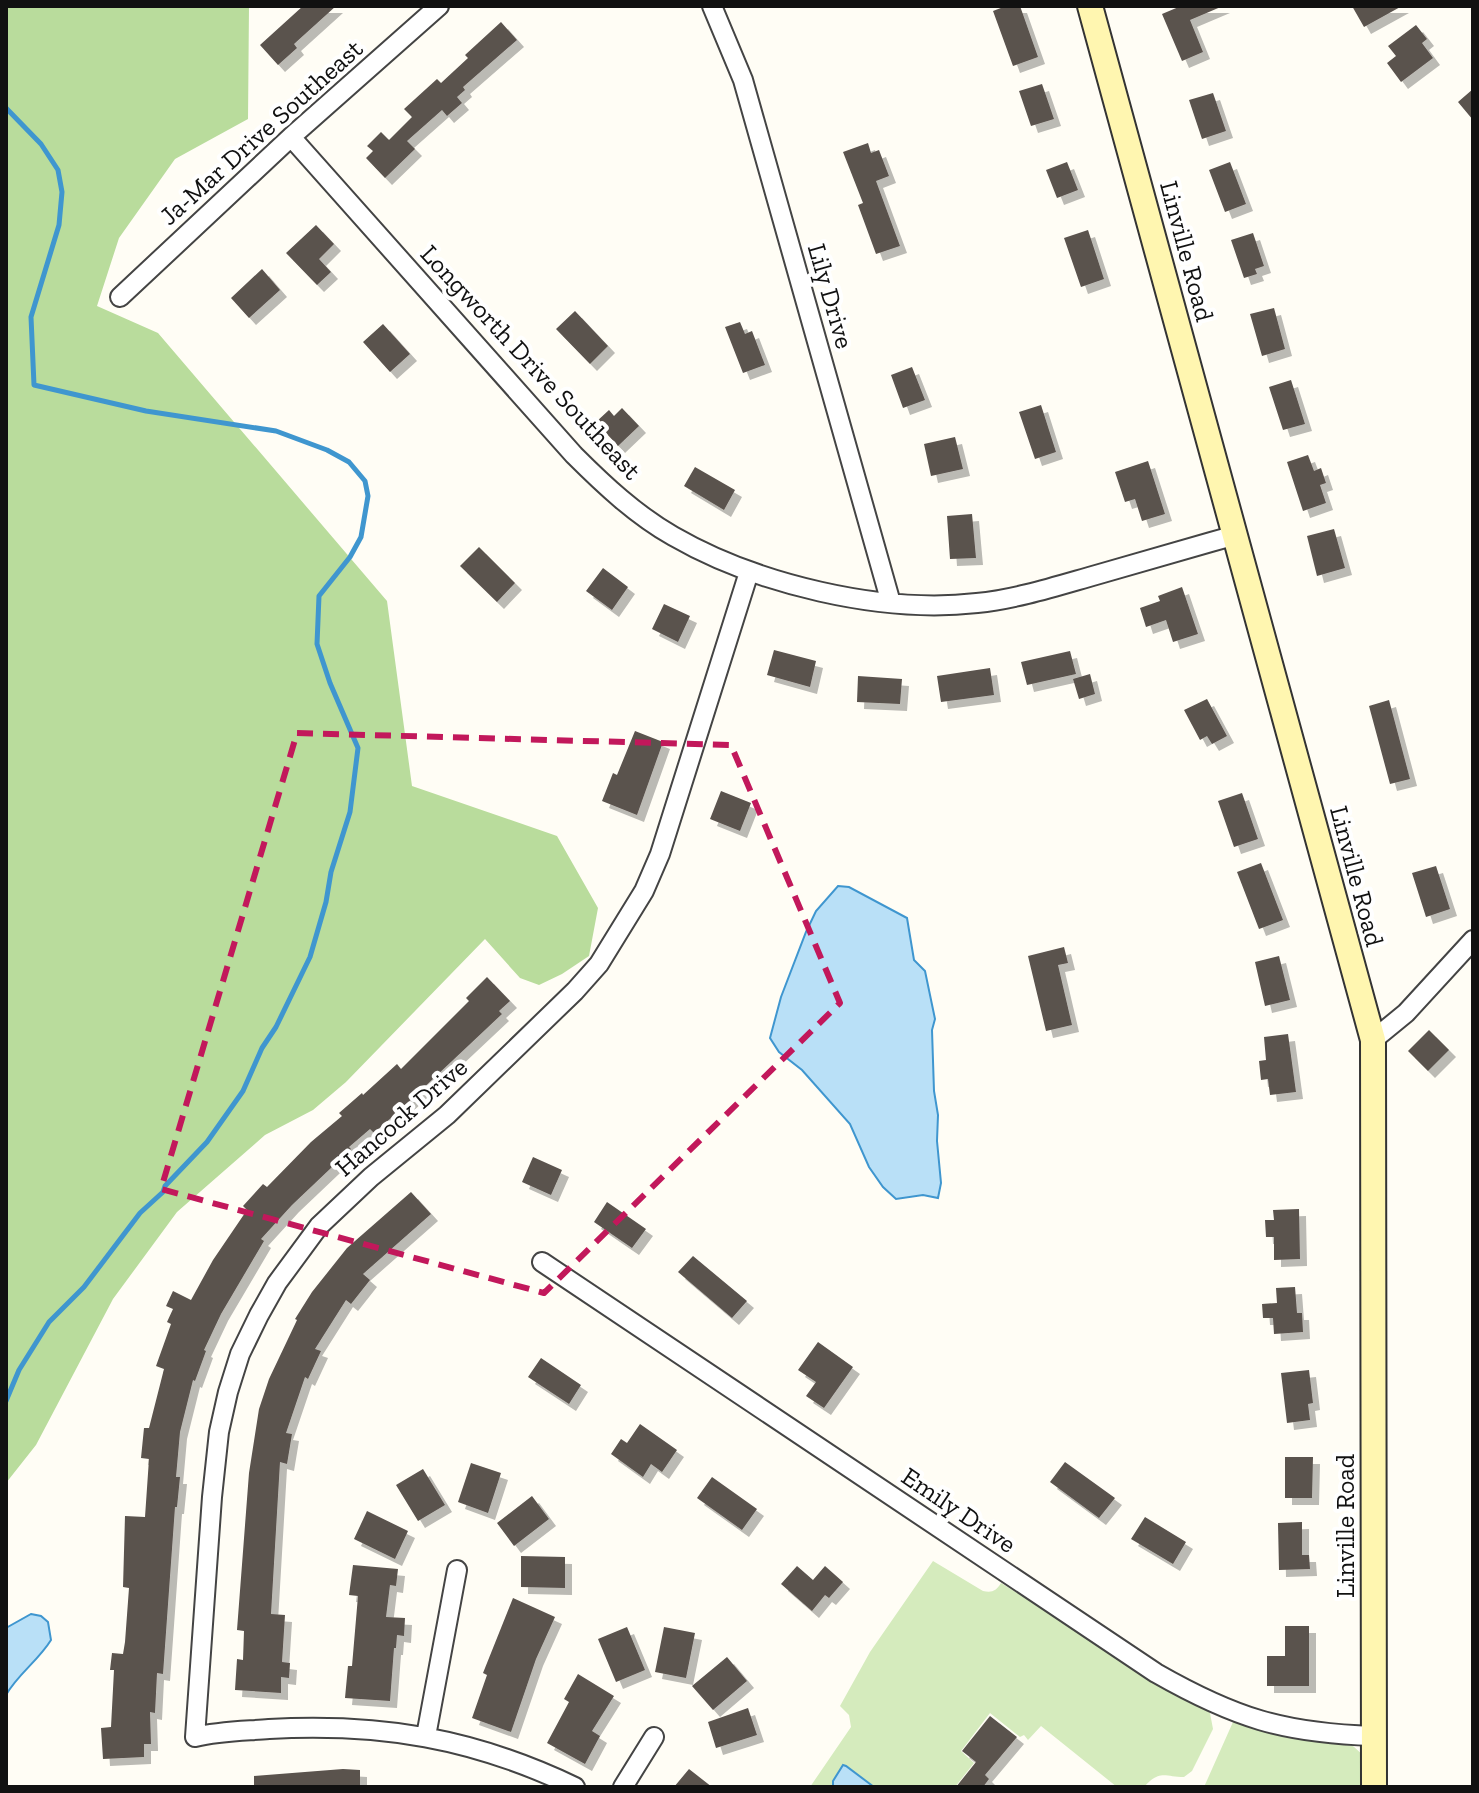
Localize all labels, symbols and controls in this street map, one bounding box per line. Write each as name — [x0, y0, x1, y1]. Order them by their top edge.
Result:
street label: Ja-Mar Drive Southeast — [153, 32, 369, 232]
street label: Linville Road — [1153, 177, 1221, 325]
street label: Longworth Drive Southeast — [414, 238, 648, 486]
street label: Lily Drive — [801, 240, 861, 352]
street label: Linville Road — [1323, 802, 1391, 950]
street label: Hancock Drive — [328, 1051, 474, 1183]
street label: Linville Road — [1329, 1454, 1361, 1598]
street label: Emily Drive — [896, 1460, 1022, 1560]

